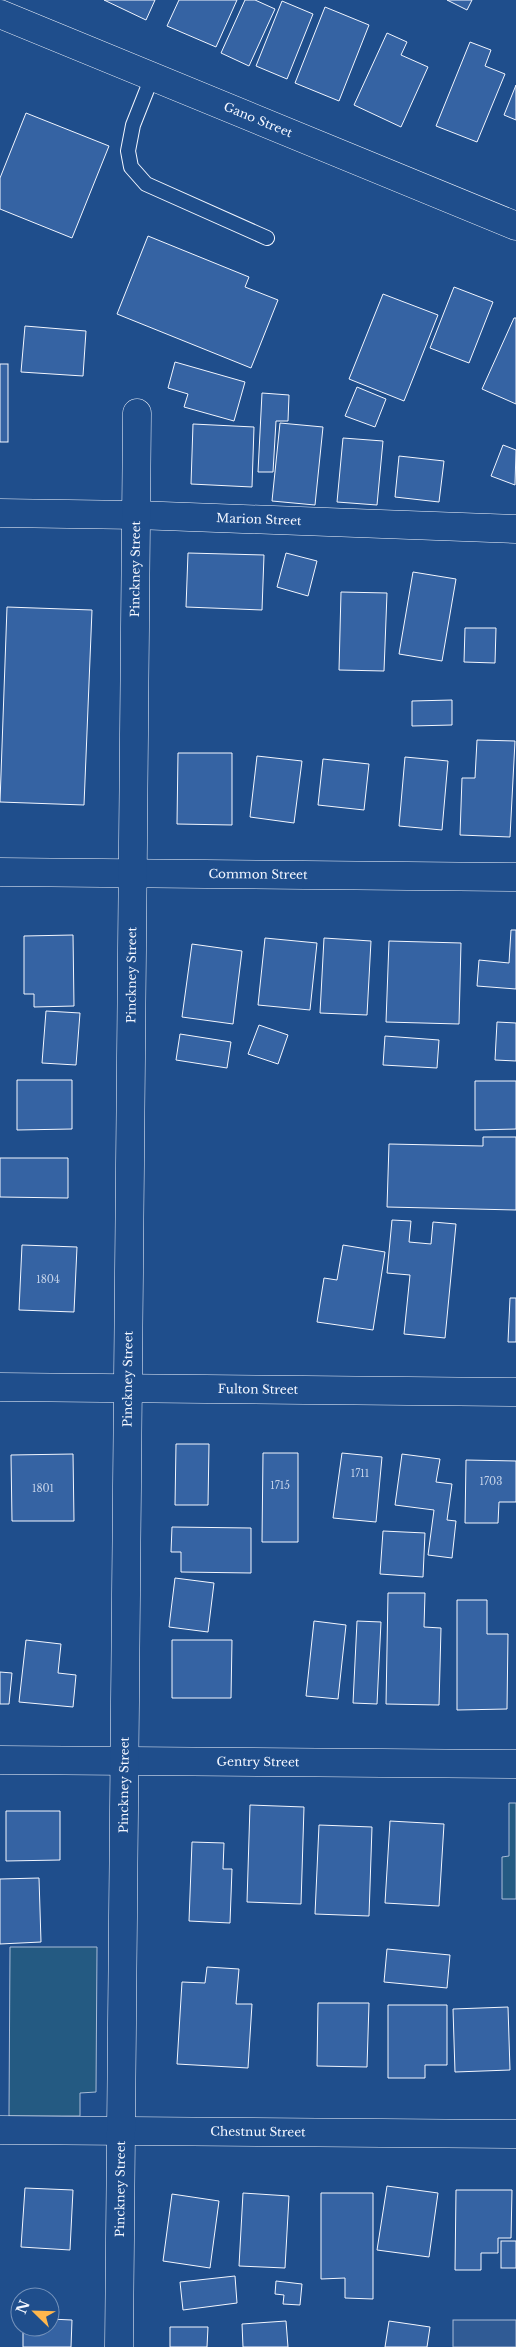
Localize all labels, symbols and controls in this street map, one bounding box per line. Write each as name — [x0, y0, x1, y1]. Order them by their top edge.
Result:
street label: Gano Street — [222, 99, 295, 141]
street label: Marion Street — [216, 510, 302, 528]
street label: Pinckney Street — [127, 520, 143, 617]
street label: Common Street — [208, 866, 308, 882]
street label: Pinckney Street — [123, 926, 139, 1023]
house number: 1804 — [36, 1273, 60, 1286]
street label: Pinckney Street — [120, 1330, 135, 1427]
street label: Fulton Street — [218, 1381, 299, 1397]
house number: 1711 — [351, 1467, 369, 1480]
house number: 1703 — [480, 1475, 502, 1488]
house number: 1715 — [270, 1479, 290, 1492]
house number: 1801 — [32, 1482, 54, 1495]
street label: Pinckney Street — [116, 1736, 132, 1833]
street label: Gentry Street — [217, 1754, 300, 1769]
street label: Chestnut Street — [210, 2124, 306, 2139]
street label: Pinckney Street — [112, 2140, 128, 2237]
north arrow — [10, 2287, 60, 2337]
text: N — [12, 2297, 34, 2316]

